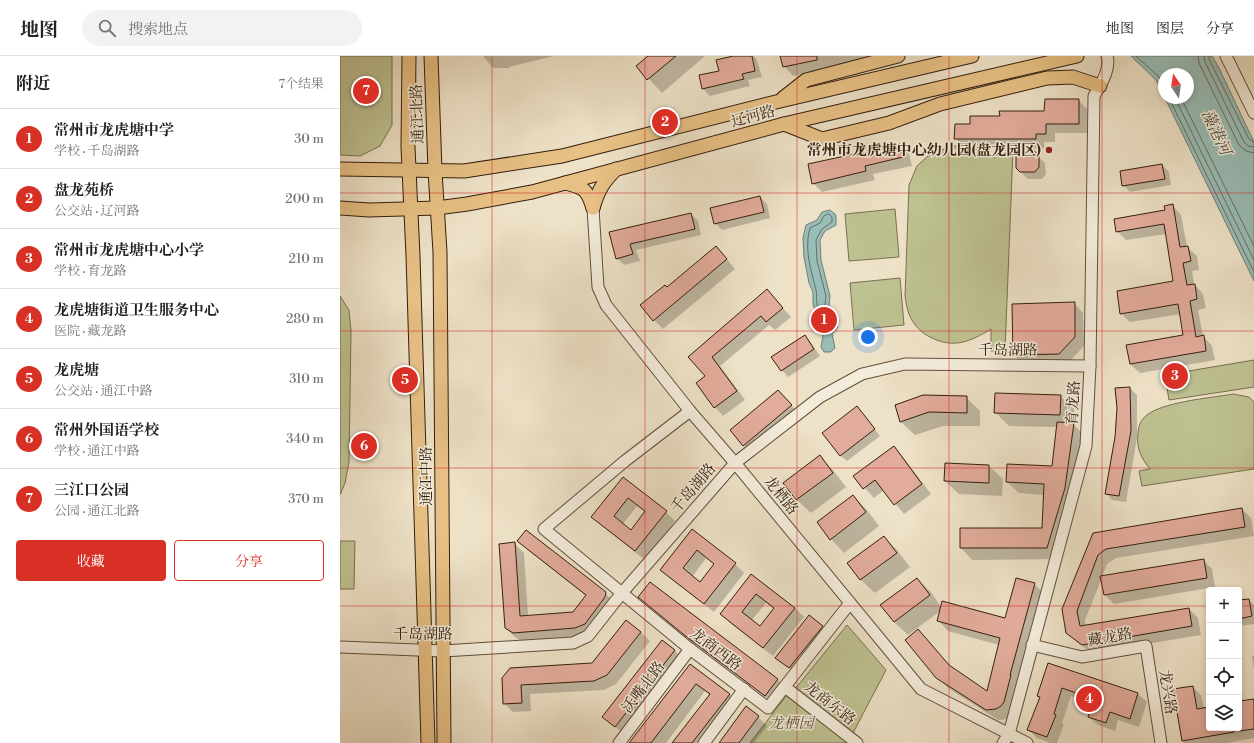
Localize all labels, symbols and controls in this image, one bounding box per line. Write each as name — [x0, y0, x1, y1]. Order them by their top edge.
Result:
search box — [82, 10, 362, 46]
icon: search — [96, 17, 118, 39]
text: 地图 — [20, 18, 58, 42]
text: 搜索地点 — [128, 20, 188, 39]
text: 地图 — [1106, 20, 1134, 38]
text: 图层 — [1156, 20, 1184, 38]
text: 分享 — [1206, 20, 1234, 38]
north arrow — [1158, 68, 1194, 104]
text: 附近 — [16, 73, 50, 95]
text: 7个结果 — [278, 76, 324, 92]
pin: 7 — [353, 76, 379, 106]
street label: 通江北路 — [407, 84, 428, 144]
street label: 辽河路 — [729, 101, 777, 131]
water label: 藻港河 — [1197, 106, 1237, 161]
pin: 2 — [652, 107, 678, 137]
text: 常州市龙虎塘中学 — [54, 121, 174, 140]
text: 1 — [26, 131, 32, 147]
text: 30 m — [294, 131, 324, 147]
place label: 常州市龙虎塘中心幼儿园(盘龙园区) — [807, 141, 1041, 160]
text: 学校 · 千岛湖路 — [54, 143, 140, 159]
marker: 常州市龙虎塘中心幼儿园(盘龙园区) — [1044, 145, 1054, 155]
text: 盘龙苑桥 — [54, 181, 114, 200]
text: 2 — [25, 191, 33, 207]
text: 200 m — [285, 191, 324, 207]
text: 公交站 · 辽河路 — [54, 203, 140, 219]
text: 常州市龙虎塘中心小学 — [54, 241, 204, 260]
text: 3 — [25, 251, 33, 267]
text: 210 m — [289, 251, 324, 267]
text: 学校 · 育龙路 — [54, 263, 127, 279]
text: 龙虎塘街道卫生服务中心 — [54, 301, 219, 320]
pin: 1 — [811, 305, 837, 335]
text: 4 — [25, 311, 33, 327]
text: 280 m — [286, 311, 324, 327]
text: 医院 · 藏龙路 — [54, 323, 127, 339]
your location — [858, 327, 878, 347]
street label: 千岛湖路 — [978, 341, 1038, 360]
text: 龙虎塘 — [54, 361, 99, 380]
pin: 3 — [1162, 361, 1188, 391]
pin: 5 — [392, 365, 418, 395]
text: 5 — [25, 371, 33, 387]
text: 310 m — [289, 371, 324, 387]
street label: 育龙路 — [1063, 380, 1084, 426]
text: 公交站 · 通江中路 — [54, 383, 153, 399]
text: 常州外国语学校 — [54, 421, 159, 440]
text: 6 — [25, 431, 33, 447]
text: 340 m — [286, 431, 324, 447]
pin: 6 — [351, 431, 377, 461]
text: 学校 · 通江中路 — [54, 443, 140, 459]
street label: 通江中路 — [417, 446, 436, 506]
street label: 千岛湖路 — [667, 459, 720, 517]
street label: 龙栖路 — [759, 472, 802, 519]
text: 三江口公园 — [54, 481, 129, 500]
text: 7 — [25, 491, 33, 507]
text: 370 m — [288, 491, 324, 507]
text: 公园 · 通江北路 — [54, 503, 140, 519]
button: 收藏 — [16, 540, 166, 581]
button: 分享 — [174, 540, 324, 581]
map controls — [1206, 587, 1242, 731]
button: + — [1206, 587, 1242, 623]
button: − — [1206, 623, 1242, 659]
street label: 龙商西路 — [686, 624, 745, 675]
street label: 藏龙路 — [1086, 624, 1134, 651]
street label: 千岛湖路 — [393, 625, 453, 644]
street label: 沃嘴北路 — [618, 658, 669, 717]
button: locate — [1206, 659, 1242, 695]
street label: 龙兴路 — [1155, 668, 1180, 716]
street label: 龙商东路 — [800, 677, 859, 729]
pin: 4 — [1076, 684, 1102, 714]
button: layers — [1206, 695, 1242, 731]
park label: 龙栖园 — [768, 714, 815, 733]

